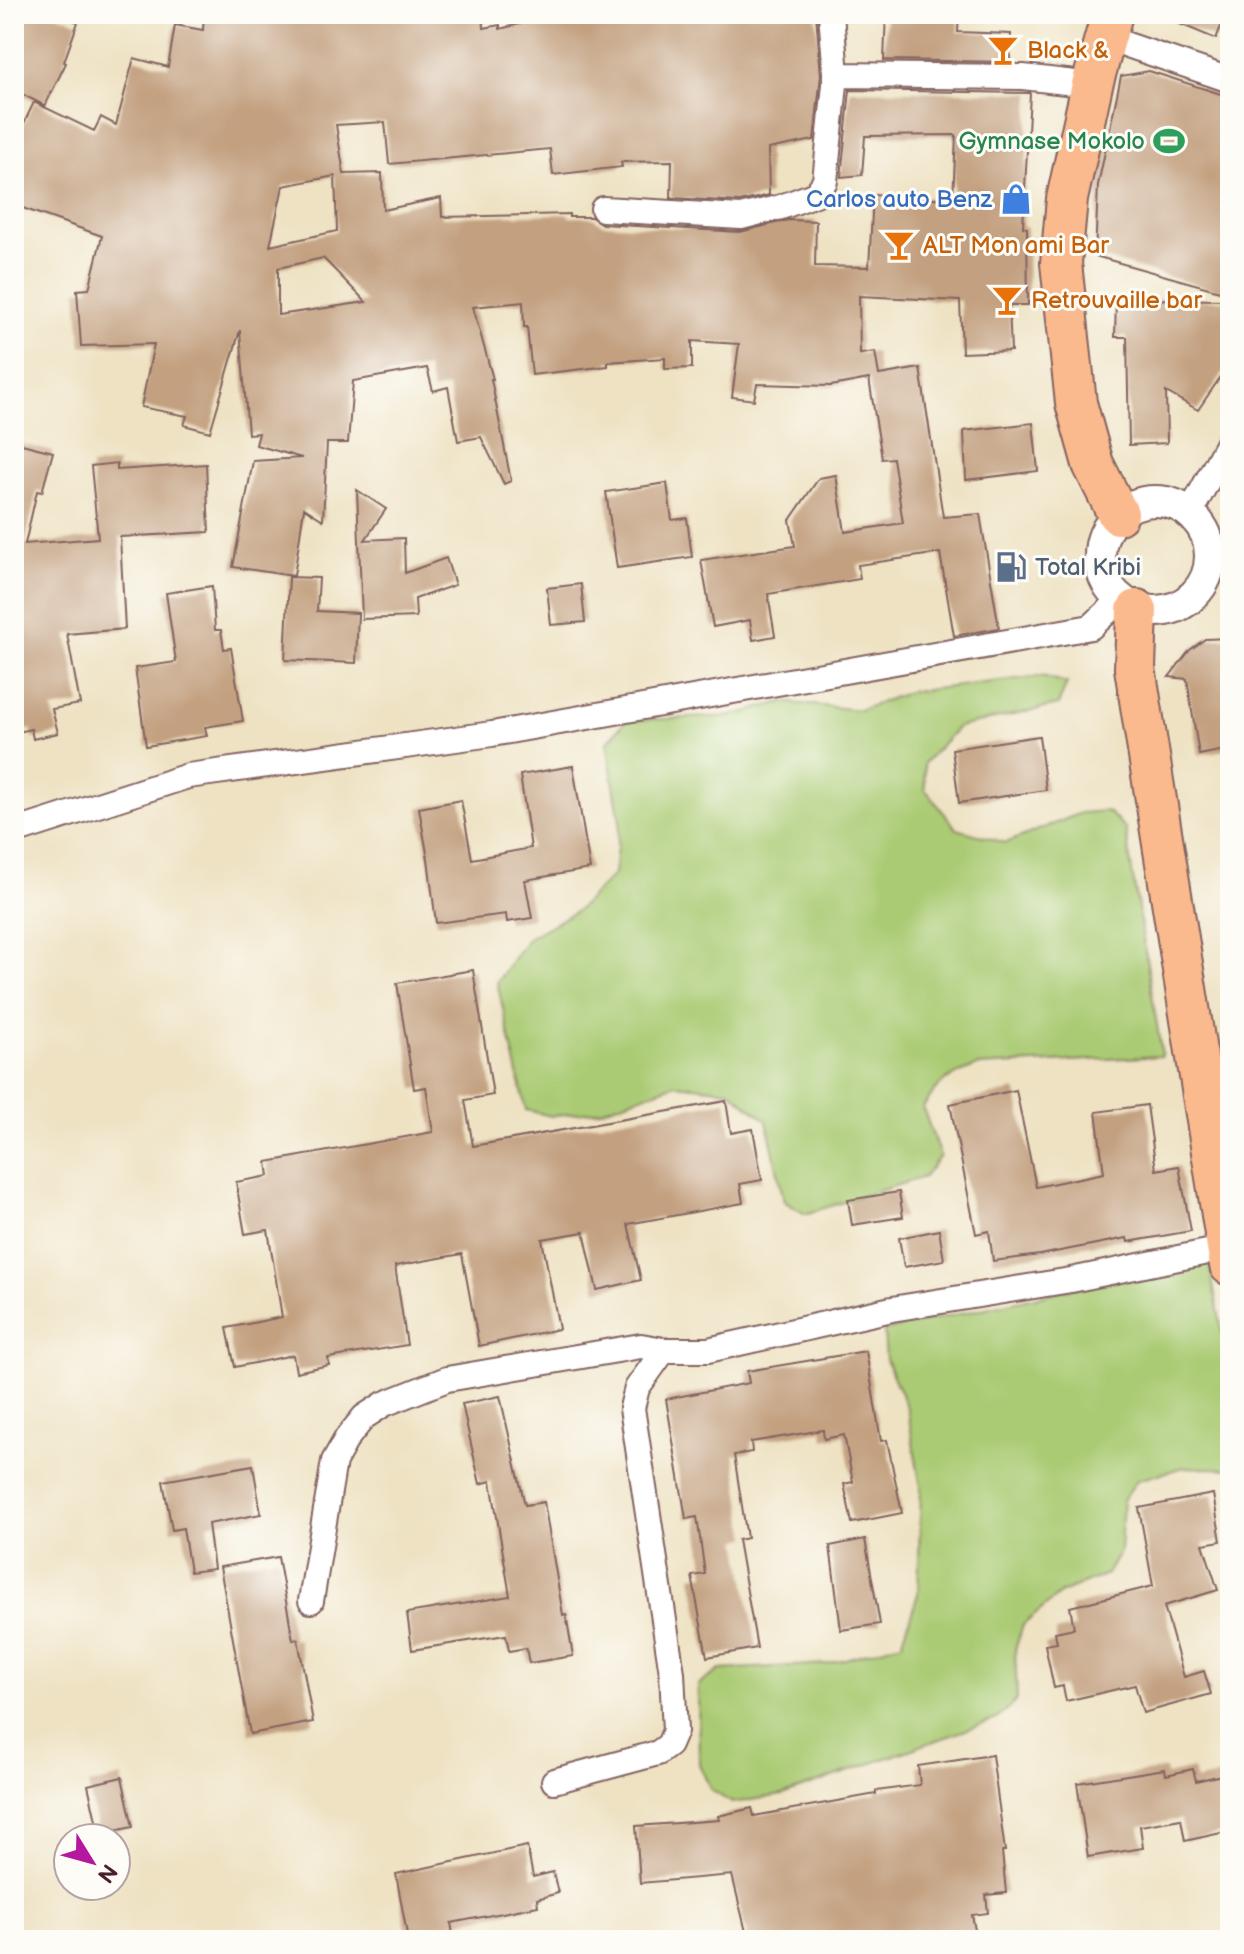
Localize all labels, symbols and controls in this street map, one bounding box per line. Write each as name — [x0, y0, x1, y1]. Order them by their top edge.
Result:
bar icon: Black & — [986, 33, 1020, 67]
place label: Black & — [1027, 36, 1109, 65]
sports icon: Gymnase Mokolo — [1152, 124, 1186, 158]
place label: Gymnase Mokolo — [958, 127, 1145, 156]
shop icon: Carlos auto Benz — [999, 182, 1033, 216]
place label: Carlos auto Benz — [806, 185, 993, 214]
bar icon: ALT Mon ami Bar — [882, 228, 916, 262]
place label: ALT Mon ami Bar — [923, 231, 1109, 260]
bar icon: Retrouvaille bar — [990, 283, 1024, 317]
place label: Retrouvaille bar — [1031, 286, 1202, 315]
fuel station icon: Total Kribi — [994, 550, 1028, 584]
place label: Total Kribi — [1035, 553, 1141, 582]
north arrow — [52, 1822, 132, 1902]
text: N — [91, 1858, 123, 1888]

